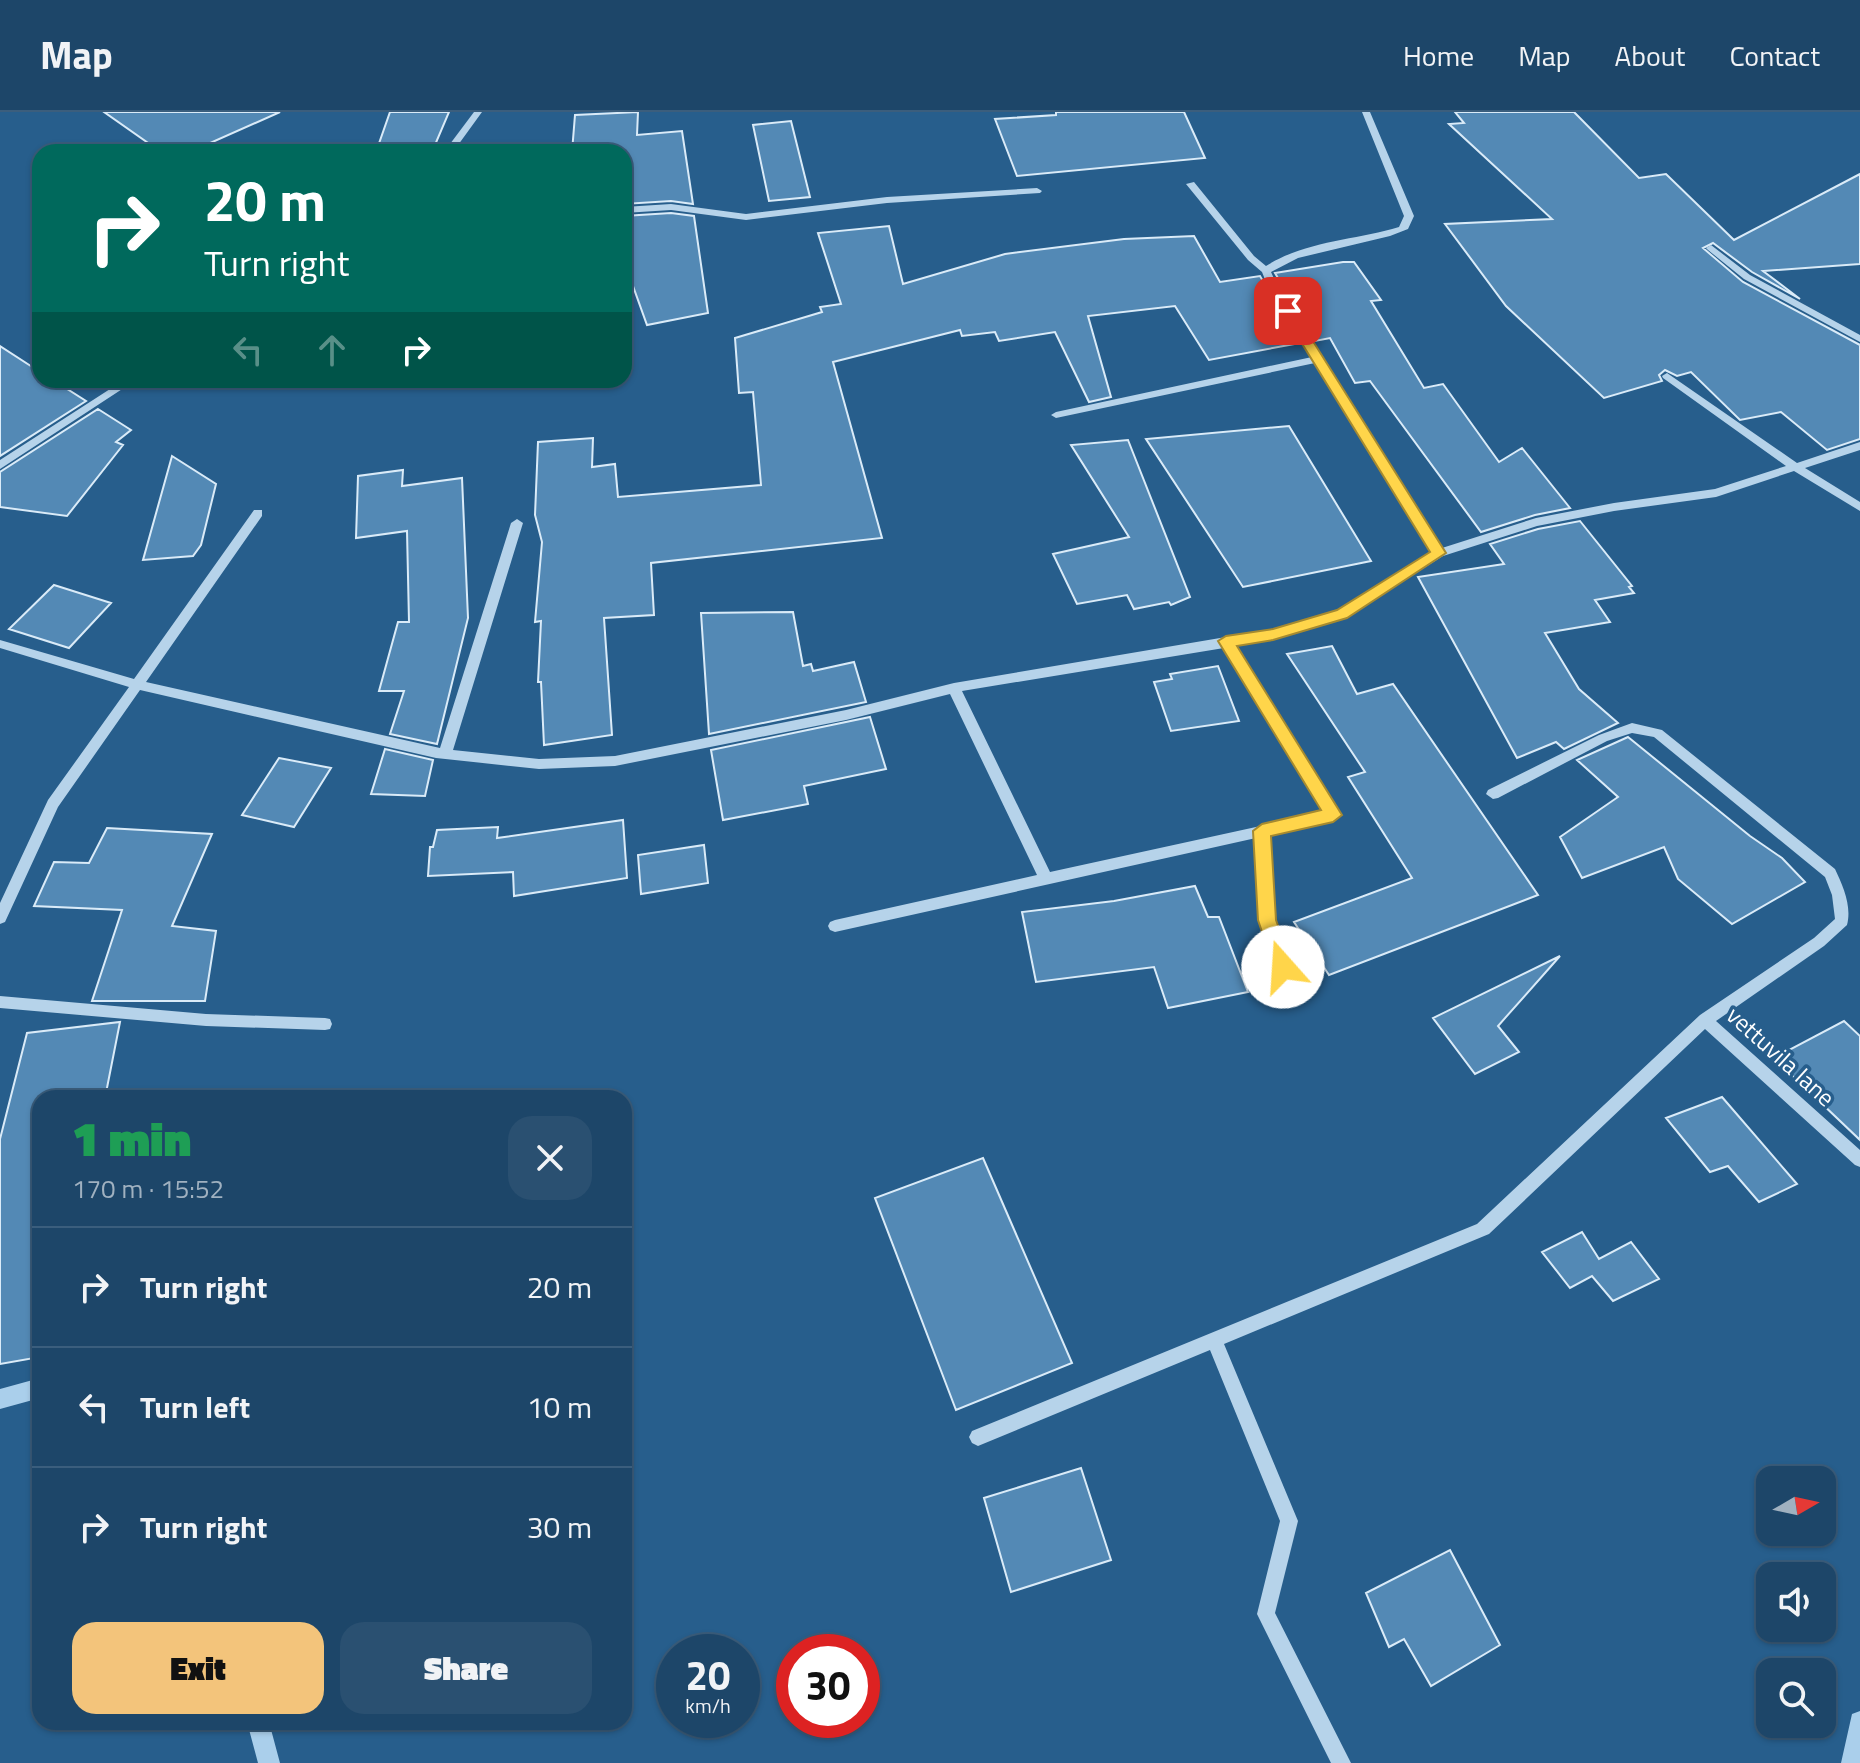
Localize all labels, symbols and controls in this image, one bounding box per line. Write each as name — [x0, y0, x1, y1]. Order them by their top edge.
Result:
text: Map — [40, 26, 113, 84]
text: Home — [1403, 34, 1474, 77]
text: Map — [1518, 34, 1571, 77]
text: About — [1615, 34, 1685, 77]
text: Contact — [1729, 34, 1820, 77]
text: 20 m — [204, 158, 326, 243]
icon: right — [72, 176, 176, 280]
text: Turn right — [204, 235, 349, 290]
pin — [1254, 277, 1322, 345]
icon: arrive — [1266, 289, 1310, 333]
icon: left — [226, 328, 270, 372]
icon: ahead — [310, 328, 354, 372]
icon: right — [394, 328, 438, 372]
position arrow — [1241, 925, 1325, 1009]
street label: vettuvila lane — [1719, 997, 1843, 1115]
text: 1 min — [72, 1102, 191, 1175]
button: close — [508, 1116, 592, 1200]
text: 170 m · 15:52 — [72, 1169, 224, 1208]
text: Turn right — [140, 1264, 268, 1310]
text: 20 m — [527, 1264, 592, 1310]
icon: right — [72, 1265, 116, 1309]
text: Turn left — [140, 1384, 250, 1430]
text: 10 m — [527, 1384, 592, 1430]
icon: left — [72, 1385, 116, 1429]
north arrow — [1756, 1466, 1836, 1546]
map controls — [1756, 1466, 1836, 1738]
text: Turn right — [140, 1504, 268, 1550]
text: 30 m — [527, 1504, 592, 1550]
icon: right — [72, 1505, 116, 1549]
button: sound — [1756, 1562, 1836, 1642]
button: Exit — [72, 1622, 324, 1714]
button: Share — [340, 1622, 592, 1714]
speed limit sign: 30 — [776, 1634, 880, 1738]
text: 20 — [686, 1645, 730, 1706]
button: search — [1756, 1658, 1836, 1738]
text: km/h — [685, 1690, 731, 1721]

